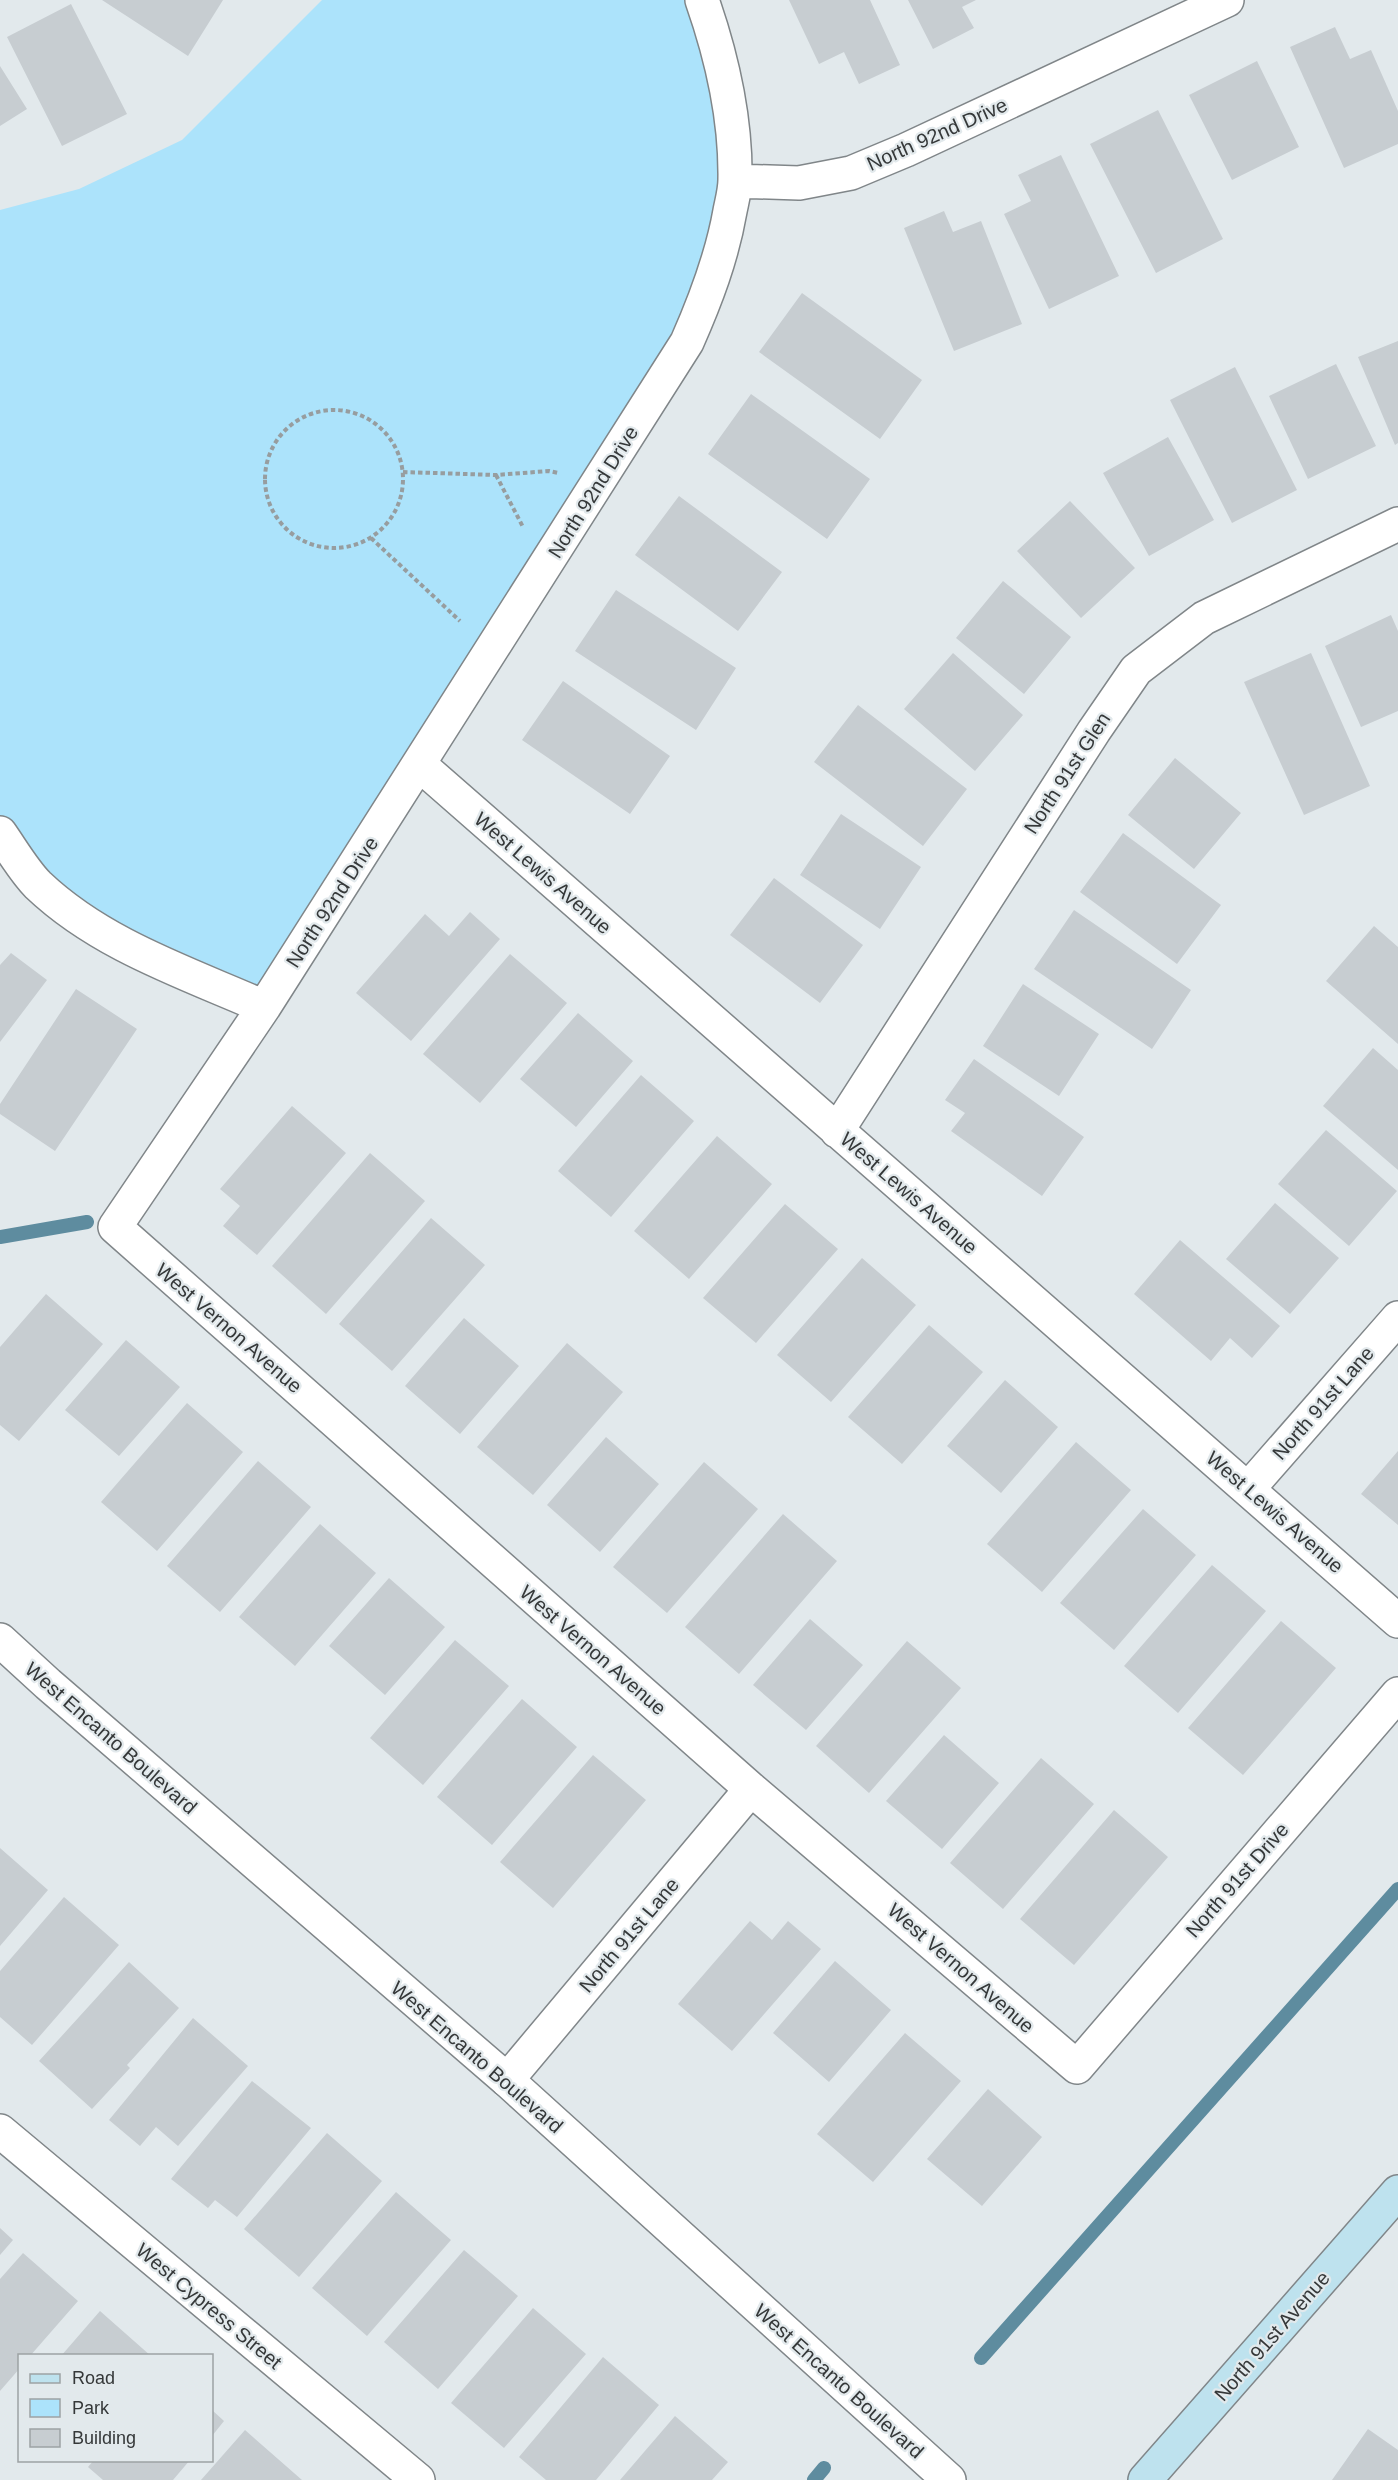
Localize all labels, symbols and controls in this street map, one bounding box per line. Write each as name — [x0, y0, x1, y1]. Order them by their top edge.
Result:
street label: North 92nd Drive — [863, 93, 1011, 175]
street label: North 92nd Drive — [544, 422, 642, 562]
street label: North 91st Glen — [1020, 708, 1114, 838]
street label: West Lewis Avenue — [470, 808, 616, 938]
street label: North 92nd Drive — [282, 833, 382, 971]
street label: West Lewis Avenue — [836, 1128, 982, 1258]
street label: West Vernon Avenue — [152, 1259, 306, 1397]
street label: North 91st Lane — [1268, 1342, 1378, 1464]
street label: West Lewis Avenue — [1202, 1447, 1348, 1577]
street label: West Vernon Avenue — [516, 1581, 670, 1719]
street label: West Encanto Boulevard — [21, 1658, 201, 1818]
street label: North 91st Drive — [1181, 1818, 1293, 1942]
street label: North 91st Lane — [575, 1873, 683, 1997]
street label: West Vernon Avenue — [884, 1899, 1038, 2037]
street label: West Encanto Boulevard — [387, 1977, 567, 2137]
street label: West Cypress Street — [132, 2239, 287, 2374]
street label: North 91st Avenue — [1210, 2267, 1334, 2405]
street label: West Encanto Boulevard — [750, 2299, 928, 2463]
legend — [18, 2354, 213, 2462]
text: Road — [72, 2368, 115, 2388]
text: Park — [72, 2398, 110, 2418]
text: Building — [72, 2428, 136, 2448]

